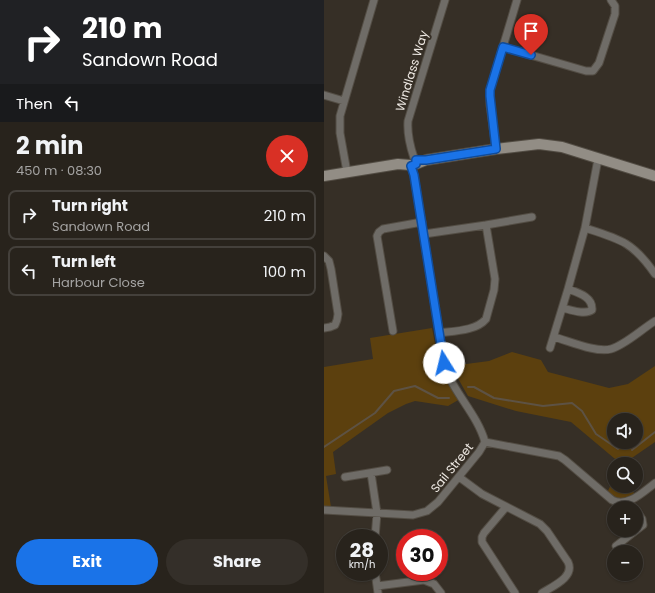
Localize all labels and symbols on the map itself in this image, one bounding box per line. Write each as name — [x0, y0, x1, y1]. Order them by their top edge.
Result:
pin — [514, 14, 548, 55]
street label: Windlass Way — [391, 28, 432, 113]
position arrow — [423, 342, 465, 384]
street label: Sail Street — [426, 439, 477, 496]
speed limit sign: 30 — [396, 529, 448, 581]

